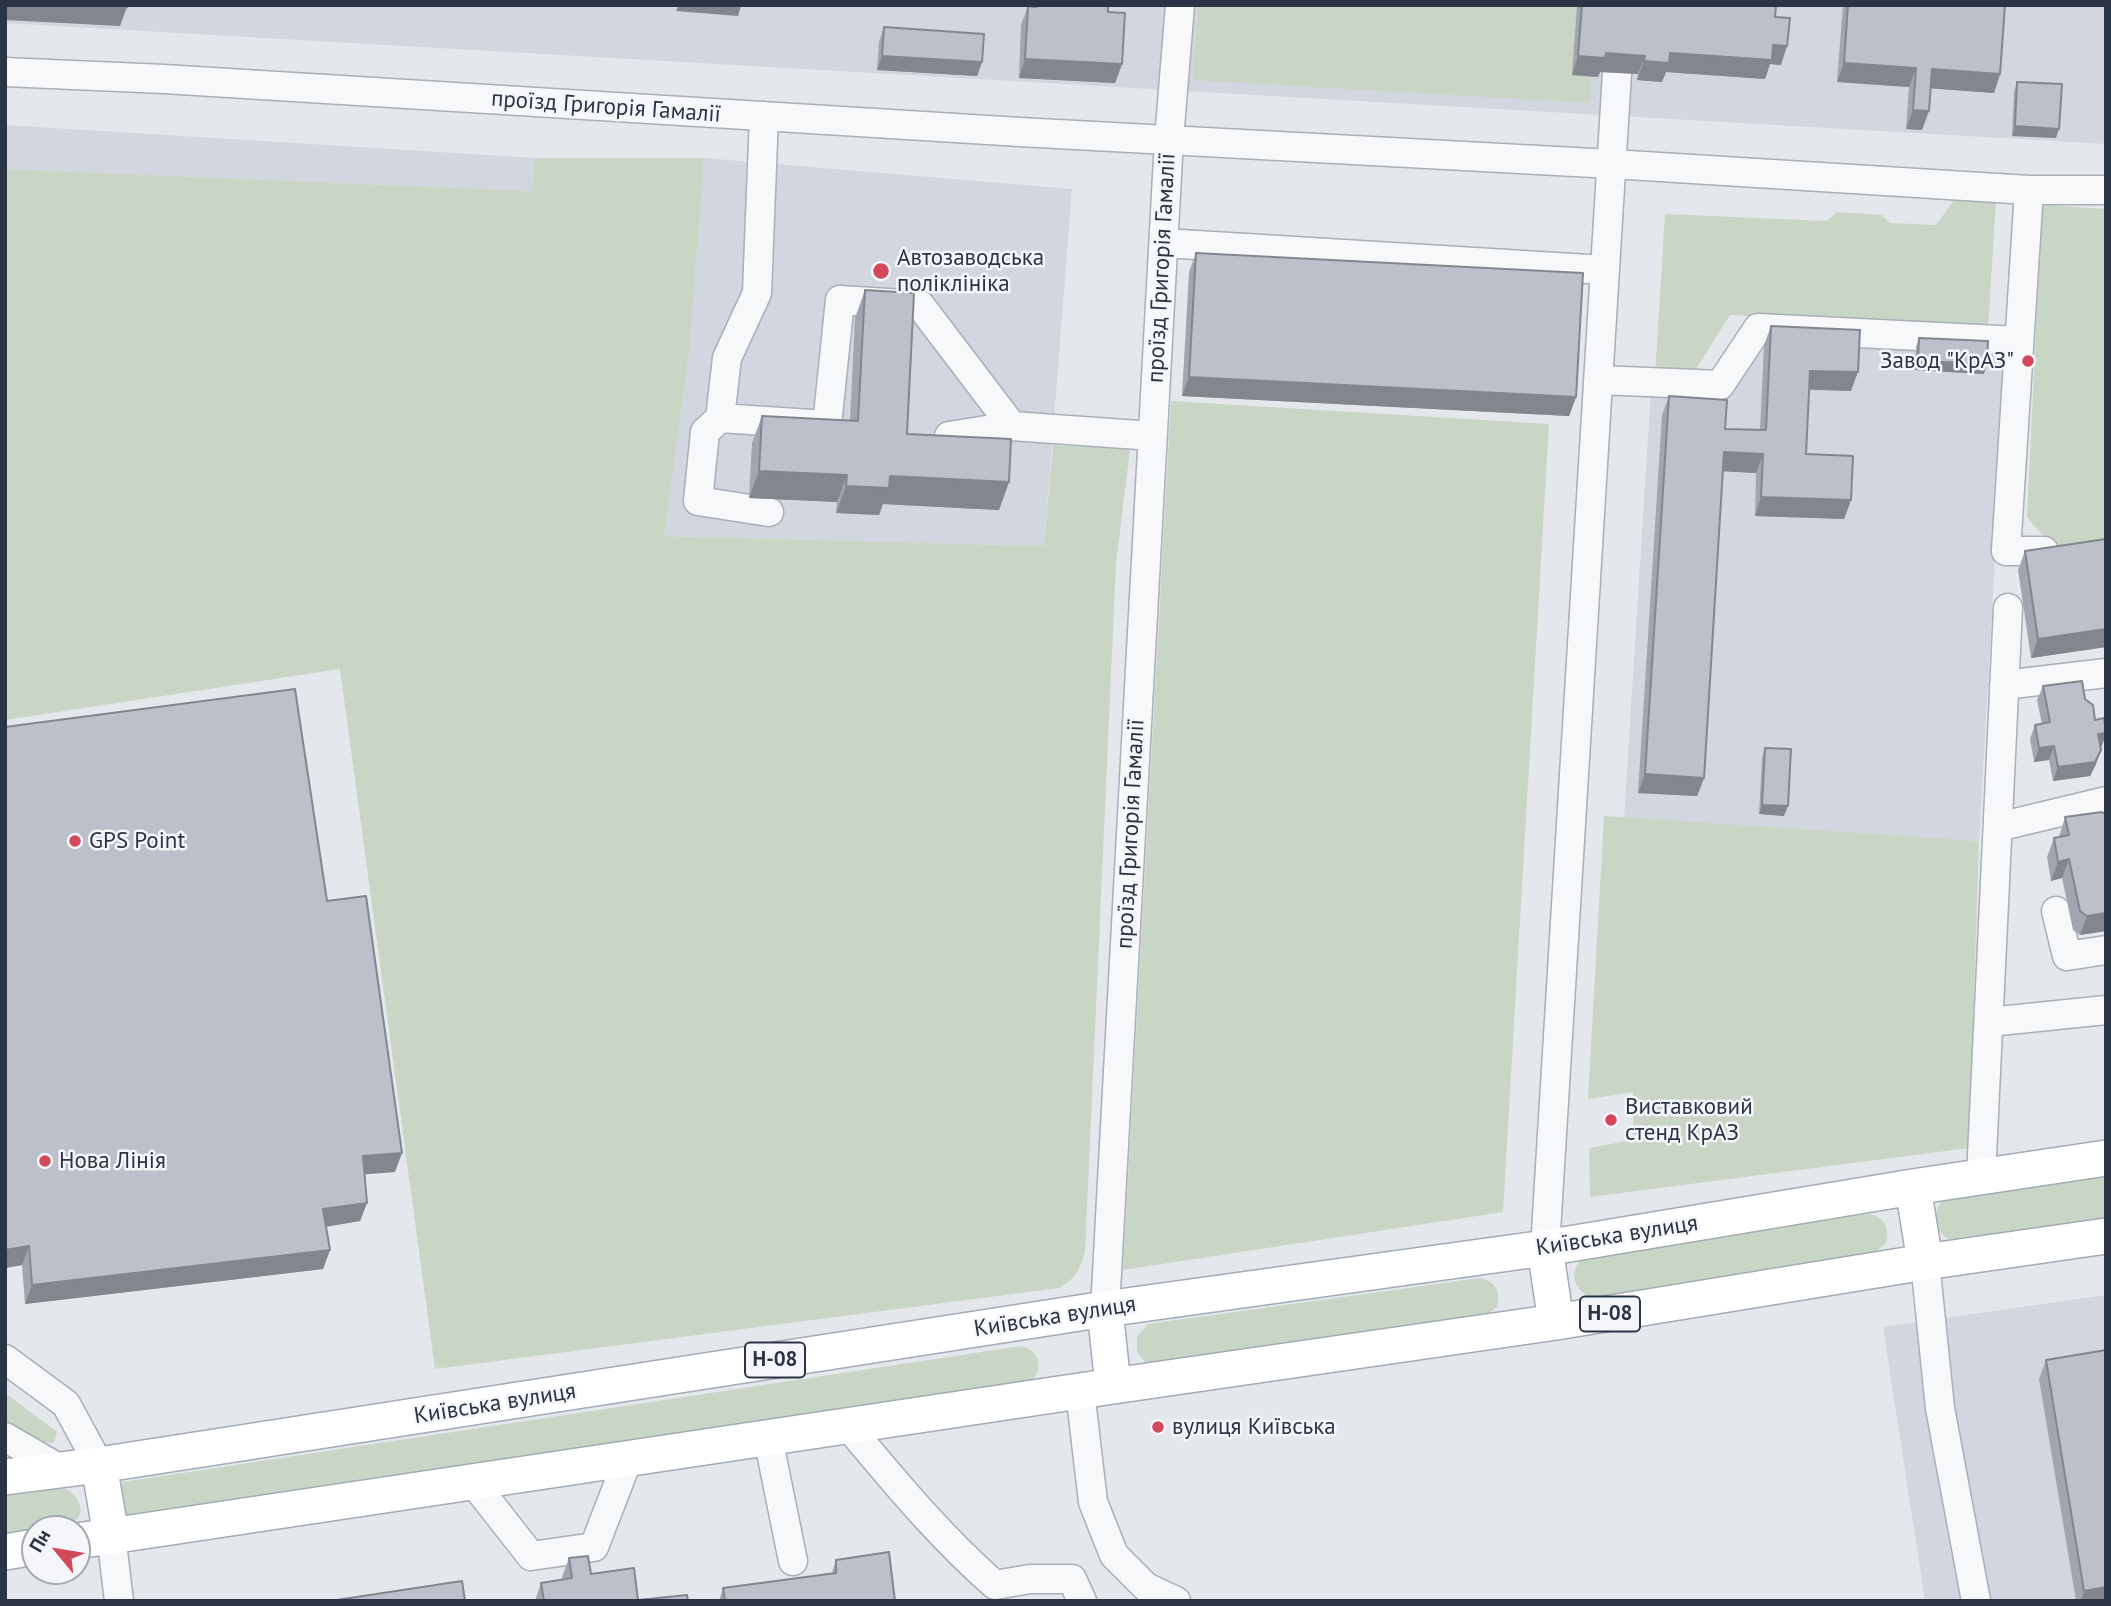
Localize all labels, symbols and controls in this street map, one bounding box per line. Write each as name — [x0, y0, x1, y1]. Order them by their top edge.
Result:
street label: проїзд Григорія Гамалії — [490, 85, 722, 129]
street label: проїзд Григорія Гамалії — [1142, 152, 1182, 384]
place label: Автозаводська поліклініка — [897, 244, 1044, 298]
marker: Автозаводська поліклініка — [871, 261, 891, 281]
place label: Завод "КрАЗ" — [1880, 347, 2014, 375]
marker: Завод "КрАЗ" — [2020, 353, 2036, 369]
street label: проїзд Григорія Гамалії — [1111, 718, 1151, 950]
place label: GPS Point — [89, 827, 185, 855]
marker: GPS Point — [67, 833, 83, 849]
place label: Виставковий стенд КрАЗ — [1625, 1093, 1753, 1147]
marker: Виставковий стенд КрАЗ — [1603, 1112, 1619, 1128]
place label: Нова Лінія — [59, 1147, 166, 1175]
marker: Нова Лінія — [37, 1153, 53, 1169]
street label: Київська вулиця — [1534, 1210, 1700, 1262]
street label: Київська вулиця — [972, 1291, 1138, 1343]
road number: Н-08 — [1580, 1296, 1640, 1332]
road number: Н-08 — [745, 1342, 805, 1378]
street label: Київська вулиця — [412, 1378, 578, 1430]
place label: вулиця Київська — [1172, 1413, 1336, 1441]
marker: вулиця Київська — [1150, 1419, 1166, 1435]
north arrow — [21, 1515, 91, 1585]
text: Пн — [24, 1525, 56, 1556]

